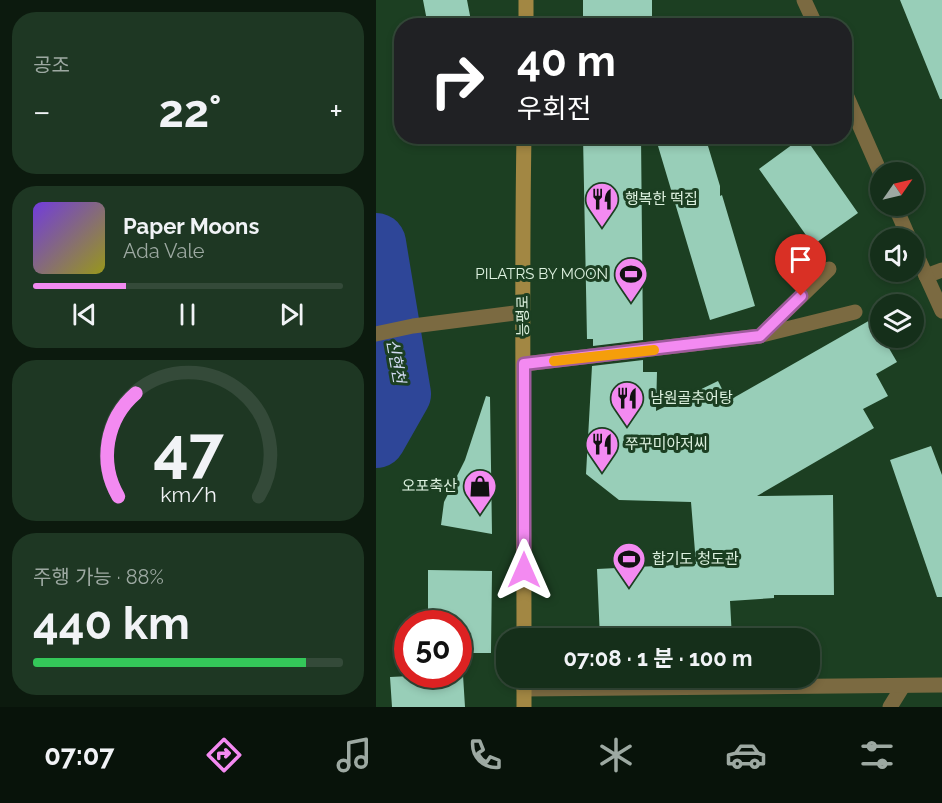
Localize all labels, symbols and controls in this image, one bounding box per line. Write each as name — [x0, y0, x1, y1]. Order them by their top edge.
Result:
text: 40 m — [517, 37, 616, 86]
icon: right — [418, 42, 496, 120]
text: 공조 — [33, 53, 70, 77]
text: 22° — [158, 85, 222, 138]
text: − — [33, 92, 51, 131]
text: + — [329, 92, 343, 131]
text: 우회전 — [517, 93, 592, 124]
north arrow — [870, 162, 924, 216]
map controls — [870, 162, 924, 348]
restaurant icon: 행복한 떡집 — [584, 181, 620, 228]
place label: 행복한 떡집 — [625, 190, 698, 208]
text: Paper Moons — [123, 213, 259, 239]
button: sound — [870, 228, 924, 282]
pin — [775, 234, 826, 296]
text: Ada Vale — [123, 239, 205, 263]
icon: arrive — [784, 243, 817, 276]
sports icon: PILATRS BY MOON — [613, 256, 649, 303]
place label: PILATRS BY MOON — [475, 265, 608, 283]
button: layers — [870, 294, 924, 348]
street label: 능평로 — [514, 295, 532, 337]
icon: previous — [68, 298, 101, 331]
icon: pause — [171, 298, 204, 331]
icon: next — [275, 298, 308, 331]
water label: 신현천 — [383, 338, 410, 387]
restaurant icon: 남원골추어탕 — [609, 380, 645, 427]
place label: 남원골추어탕 — [650, 389, 733, 407]
text: 47 — [153, 413, 224, 487]
restaurant icon: 쭈꾸미아저씨 — [584, 426, 620, 473]
place label: 쭈꾸미아저씨 — [625, 435, 708, 453]
shop icon: 오포축산 — [462, 468, 498, 515]
place label: 오포축산 — [402, 477, 457, 495]
text: km/h — [160, 483, 216, 508]
position arrow — [492, 538, 556, 602]
sports icon: 합기도 청도관 — [611, 541, 647, 588]
place label: 합기도 청도관 — [652, 550, 739, 568]
text: 주행 가능 · 88% — [33, 565, 164, 589]
text: 440 km — [33, 597, 190, 650]
speed limit sign: 50 — [394, 610, 472, 688]
text: 07:08 · 1 분 · 100 m — [563, 645, 753, 671]
icon: directions — [203, 734, 245, 776]
icon: music — [333, 734, 375, 776]
icon: phone — [464, 734, 506, 776]
icon: climate — [595, 734, 637, 776]
icon: car — [725, 734, 767, 776]
icon: filters — [856, 734, 898, 776]
text: 07:07 — [44, 740, 114, 771]

